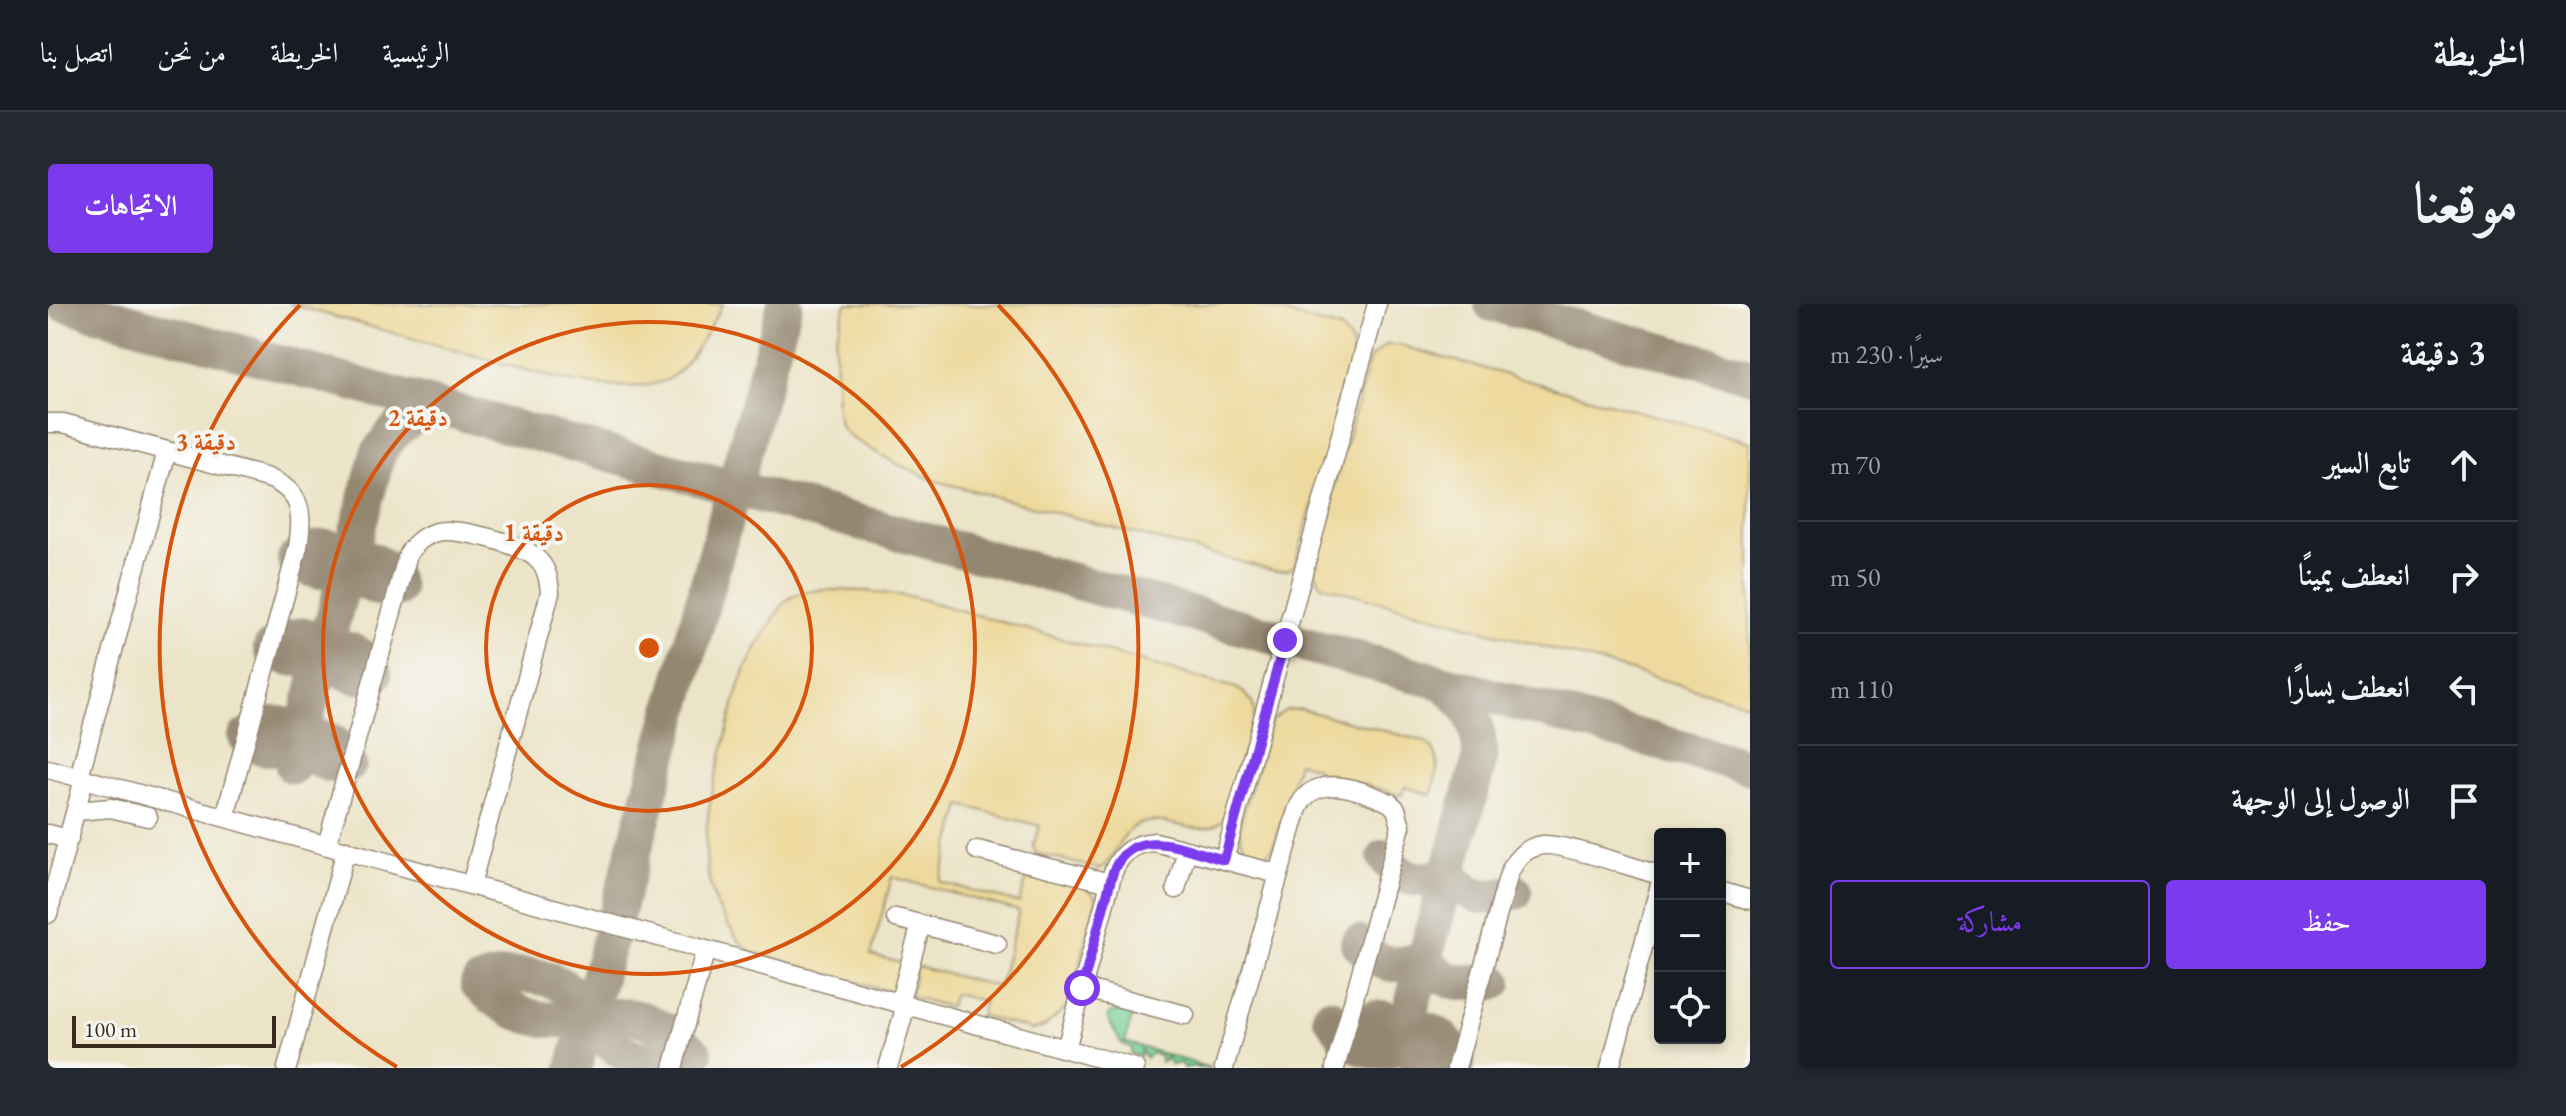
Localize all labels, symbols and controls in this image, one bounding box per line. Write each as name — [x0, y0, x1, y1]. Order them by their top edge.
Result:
text: الخريطة — [2434, 27, 2526, 76]
text: اتصل بنا — [40, 34, 113, 70]
text: من نحن — [157, 34, 226, 70]
text: الخريطة — [270, 34, 338, 70]
text: الرئيسية — [382, 34, 450, 70]
button: الاتجاهات — [48, 164, 213, 253]
text: موقعنا — [2413, 166, 2518, 239]
text: 3 دقيقة — [2401, 330, 2486, 374]
text: سيرًا · 230 m — [1830, 337, 1943, 371]
text: 2 دقيقة — [388, 402, 448, 433]
text: 3 دقيقة — [176, 426, 236, 457]
text: تابع السير — [2325, 443, 2410, 482]
icon: ahead — [2442, 443, 2486, 487]
text: 70 m — [1830, 448, 1880, 482]
text: 1 دقيقة — [504, 517, 564, 548]
text: انعطف يمينًا — [2298, 555, 2410, 594]
icon: right — [2442, 555, 2486, 599]
text: 50 m — [1830, 560, 1880, 594]
route end — [1267, 622, 1303, 658]
centre of rings — [635, 634, 663, 662]
text: انعطف يسارًا — [2286, 667, 2410, 706]
icon: left — [2442, 667, 2486, 711]
text: 110 m — [1830, 672, 1893, 706]
text: الوصول إلى الوجهة — [2231, 779, 2410, 818]
icon: arrive — [2442, 779, 2486, 823]
map controls — [1654, 828, 1726, 1044]
button: + — [1654, 828, 1726, 900]
button: مشاركة — [1830, 880, 2150, 969]
button: حفظ — [2166, 880, 2486, 969]
button: − — [1654, 900, 1726, 972]
route start — [1064, 970, 1100, 1006]
button: locate — [1654, 972, 1726, 1044]
scale bar — [72, 1012, 276, 1048]
text: 100 m — [84, 1015, 137, 1044]

